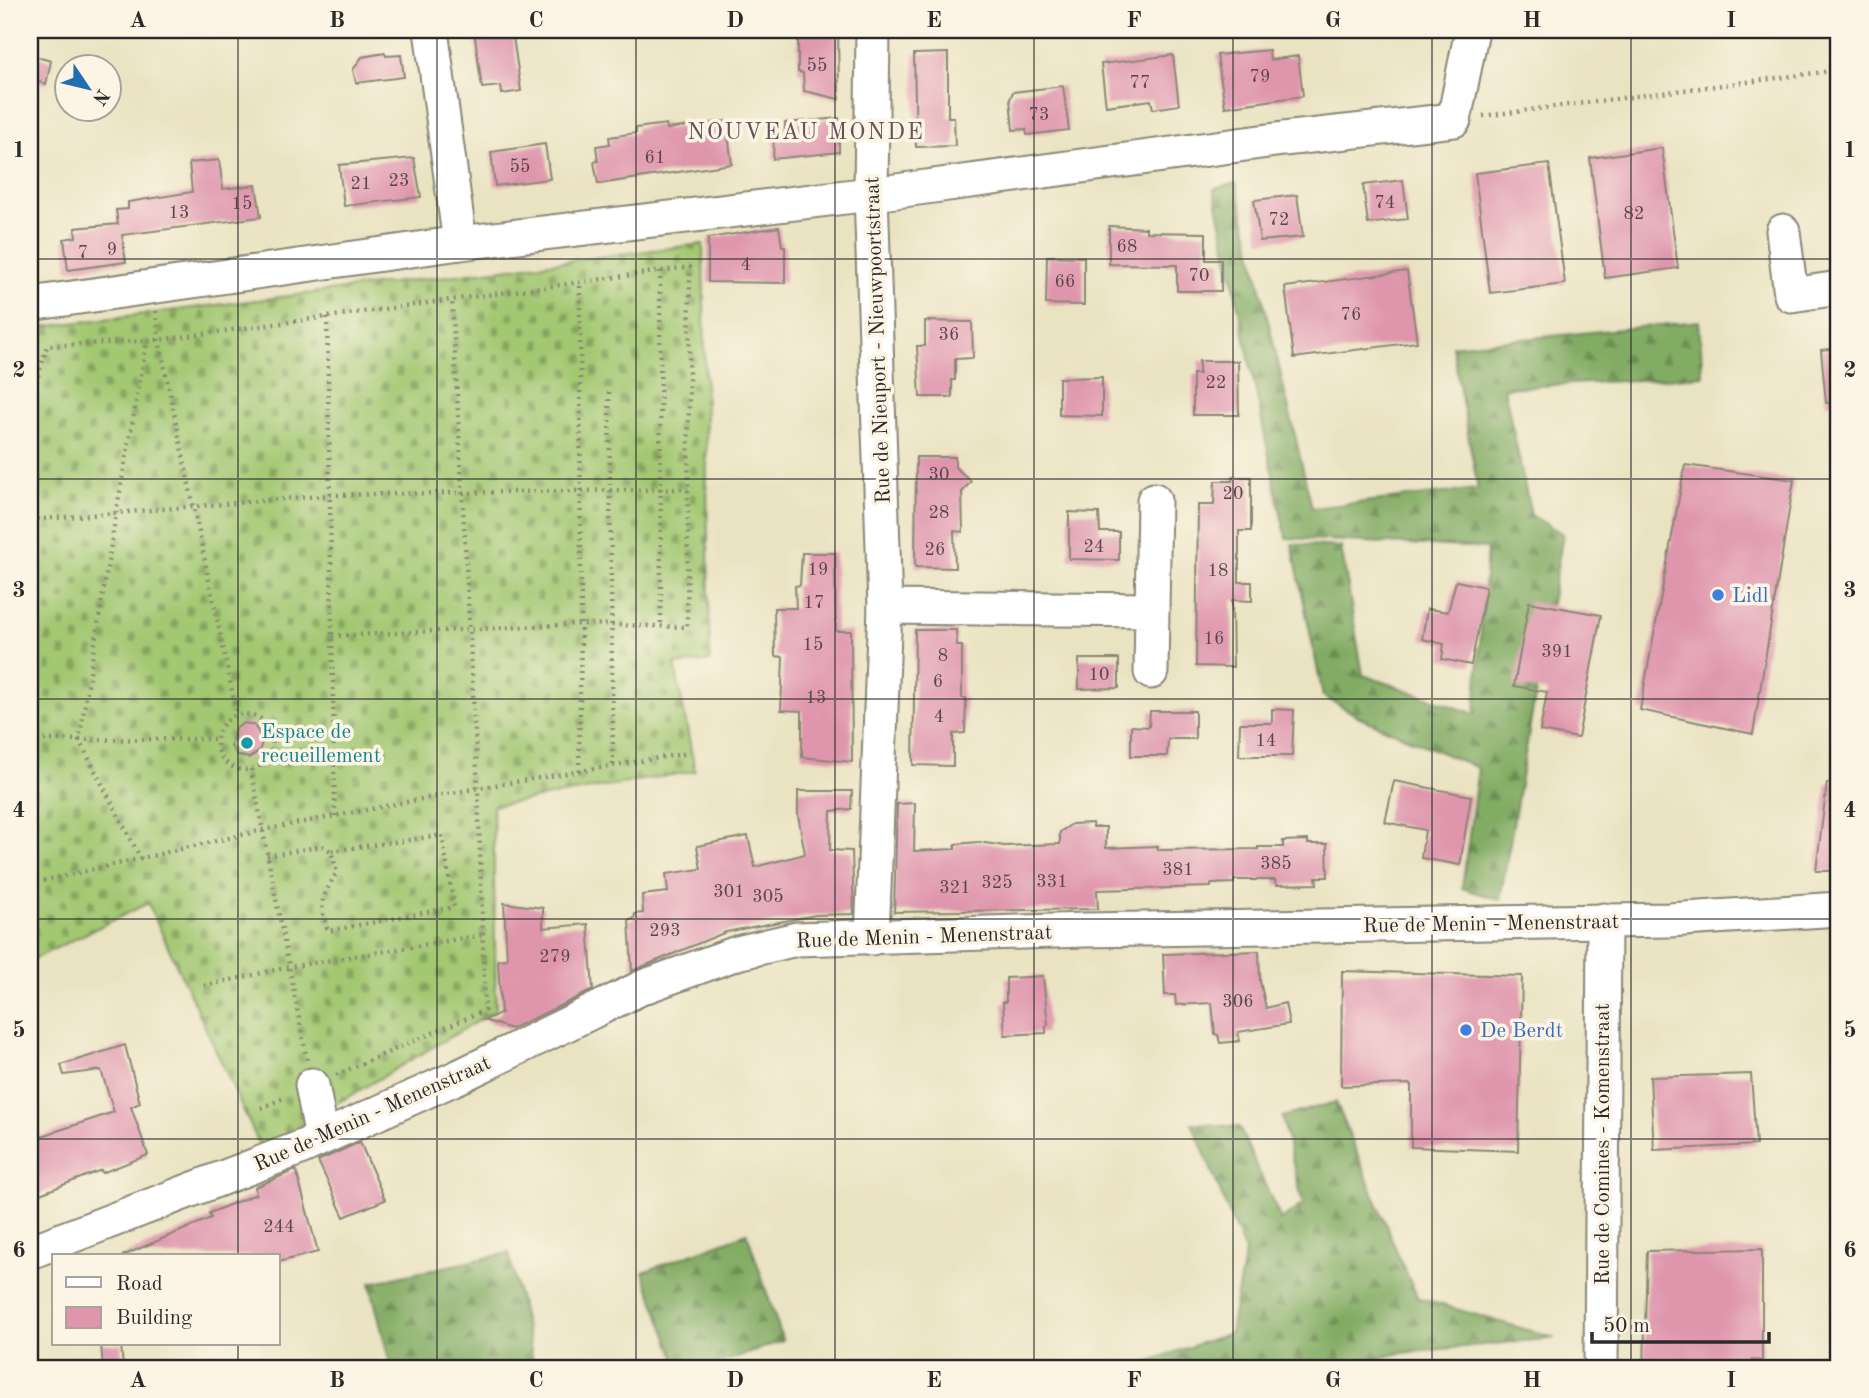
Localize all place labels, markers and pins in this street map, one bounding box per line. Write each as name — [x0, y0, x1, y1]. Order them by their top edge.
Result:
place label: Lidl — [1732, 586, 1769, 607]
marker: Lidl — [1710, 587, 1726, 603]
place label: Espace de recueillement — [261, 722, 381, 767]
marker: Espace de recueillement — [239, 735, 255, 751]
place label: De Berdt — [1480, 1021, 1563, 1042]
marker: De Berdt — [1458, 1022, 1474, 1038]

